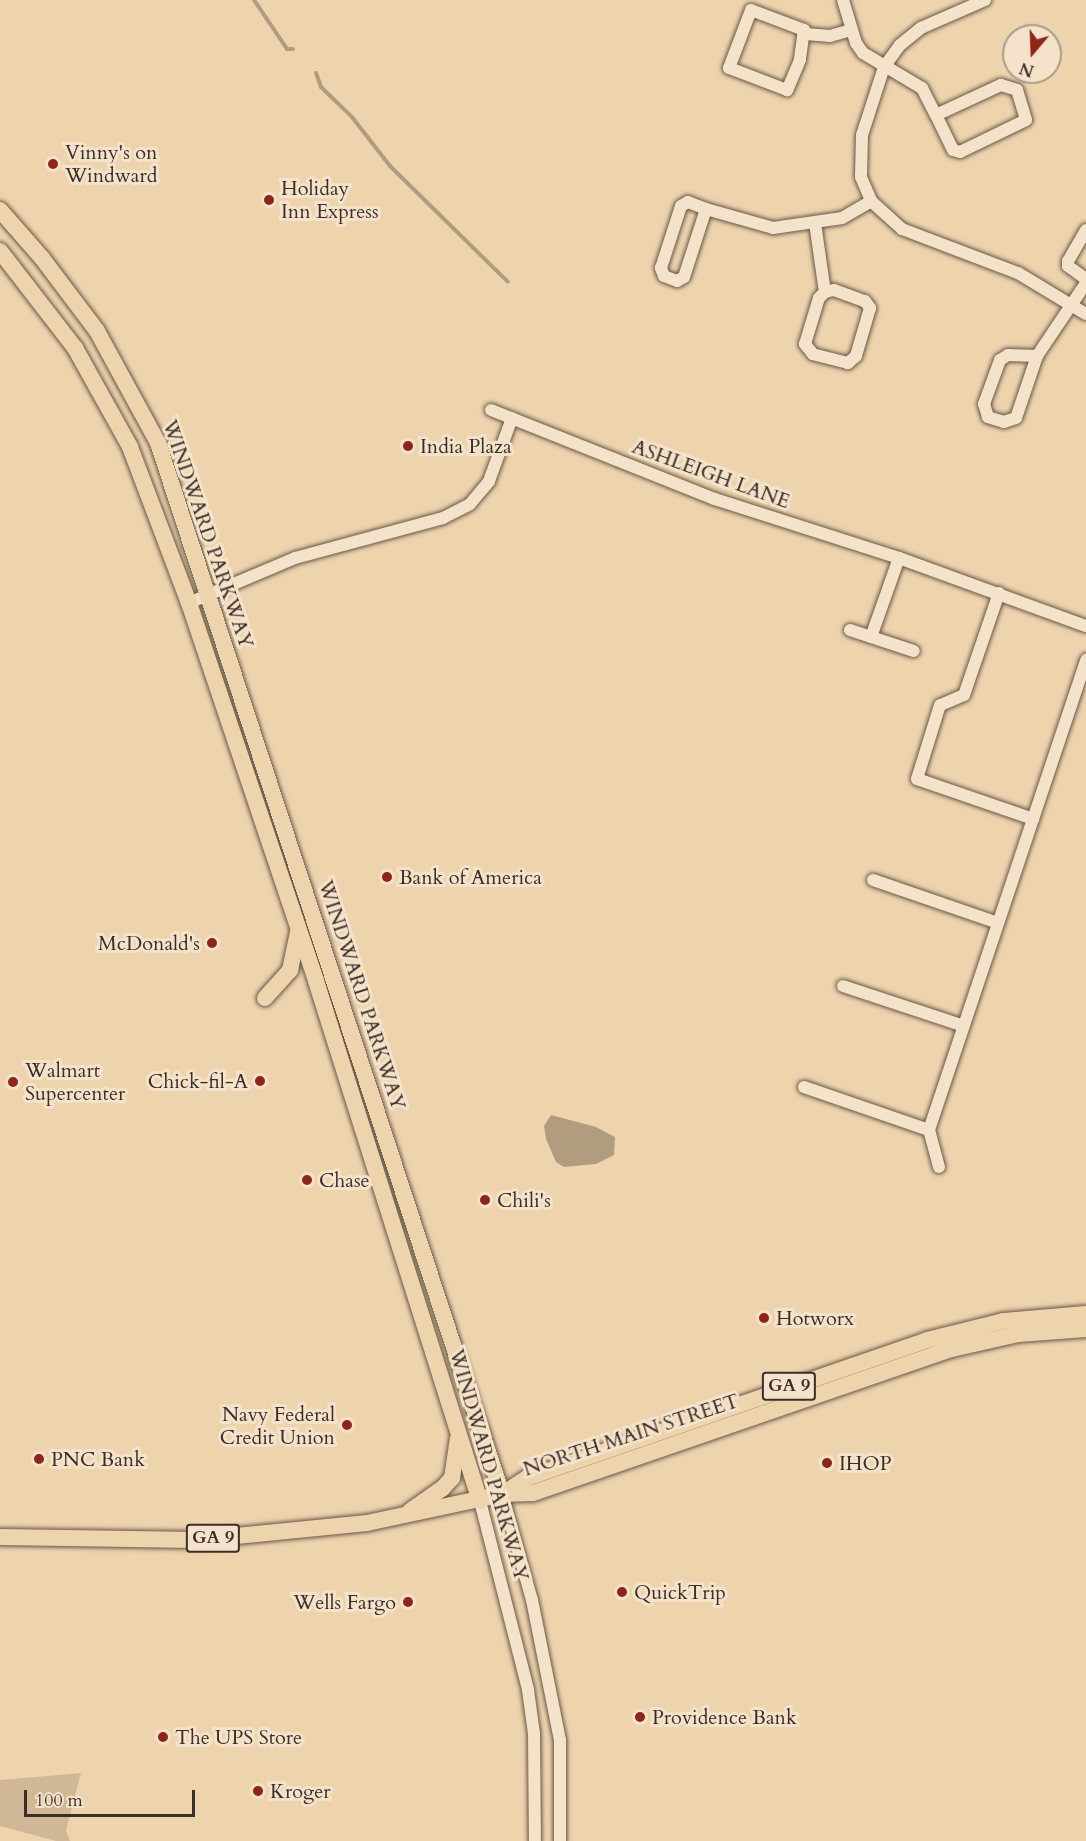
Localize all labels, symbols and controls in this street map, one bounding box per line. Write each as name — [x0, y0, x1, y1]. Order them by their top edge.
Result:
north arrow — [1002, 24, 1062, 84]
text: N — [1017, 56, 1037, 82]
place label: Vinny's on Windward — [65, 140, 157, 187]
marker: Vinny's on Windward — [46, 157, 60, 171]
place label: Holiday Inn Express — [281, 176, 379, 223]
marker: Holiday Inn Express — [262, 193, 276, 207]
street label: WINDWARD PARKWAY — [158, 417, 258, 651]
place label: India Plaza — [420, 434, 512, 458]
street label: ASHLEIGH LANE — [629, 434, 793, 514]
marker: India Plaza — [401, 439, 415, 453]
place label: Bank of America — [399, 865, 542, 889]
marker: Bank of America — [380, 870, 394, 884]
street label: WINDWARD PARKWAY — [313, 877, 411, 1113]
place label: McDonald's — [98, 931, 200, 955]
marker: McDonald's — [205, 936, 219, 950]
place label: Walmart Supercenter — [25, 1058, 125, 1105]
place label: Chick-fil-A — [148, 1069, 248, 1093]
marker: Chick-fil-A — [253, 1074, 267, 1088]
marker: Walmart Supercenter — [6, 1075, 20, 1089]
place label: Chase — [319, 1168, 370, 1192]
marker: Chase — [300, 1173, 314, 1187]
place label: Chili's — [497, 1188, 551, 1212]
marker: Chili's — [478, 1193, 492, 1207]
place label: Hotworx — [776, 1306, 854, 1330]
marker: Hotworx — [757, 1311, 771, 1325]
street label: WINDWARD PARKWAY — [444, 1346, 534, 1584]
road number: GA 9 — [760, 1371, 818, 1401]
street label: NORTH MAIN STREET — [520, 1389, 742, 1481]
place label: Navy Federal Credit Union — [220, 1402, 335, 1449]
marker: Navy Federal Credit Union — [340, 1418, 354, 1432]
place label: PNC Bank — [51, 1447, 145, 1471]
place label: IHOP — [839, 1451, 892, 1475]
marker: PNC Bank — [32, 1452, 46, 1466]
marker: IHOP — [820, 1456, 834, 1470]
road number: GA 9 — [184, 1523, 242, 1553]
place label: QuickTrip — [634, 1580, 726, 1604]
marker: QuickTrip — [615, 1585, 629, 1599]
place label: Wells Fargo — [293, 1590, 396, 1614]
marker: Wells Fargo — [401, 1595, 415, 1609]
place label: Providence Bank — [652, 1705, 797, 1729]
marker: Providence Bank — [633, 1710, 647, 1724]
place label: The UPS Store — [175, 1725, 302, 1749]
marker: The UPS Store — [156, 1730, 170, 1744]
scale bar — [27, 1778, 198, 1816]
place label: Kroger — [270, 1779, 331, 1803]
marker: Kroger — [251, 1784, 265, 1798]
text: 100 m — [35, 1788, 83, 1813]

